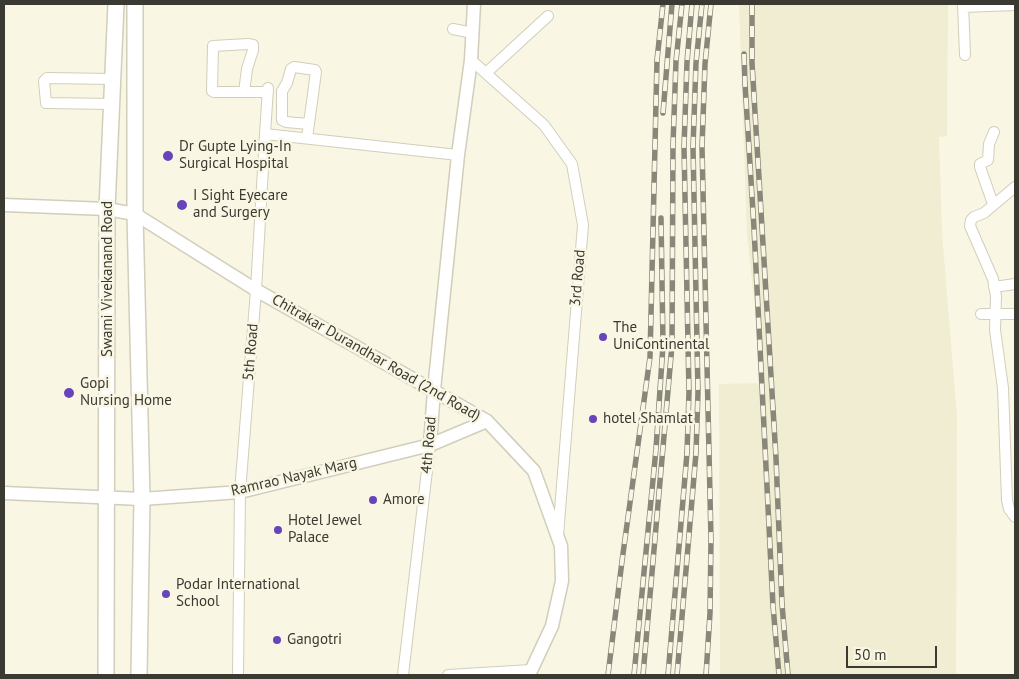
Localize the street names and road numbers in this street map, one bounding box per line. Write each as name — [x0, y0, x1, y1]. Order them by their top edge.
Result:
street label: Swami Vivekanand Road — [99, 201, 117, 357]
street label: 3rd Road — [567, 249, 589, 307]
street label: Chitrakar Durandhar Road (2nd Road) — [268, 291, 484, 425]
street label: 5th Road — [240, 323, 262, 381]
street label: 4th Road — [418, 416, 440, 474]
street label: Ramrao Nayak Marg — [229, 454, 359, 500]

